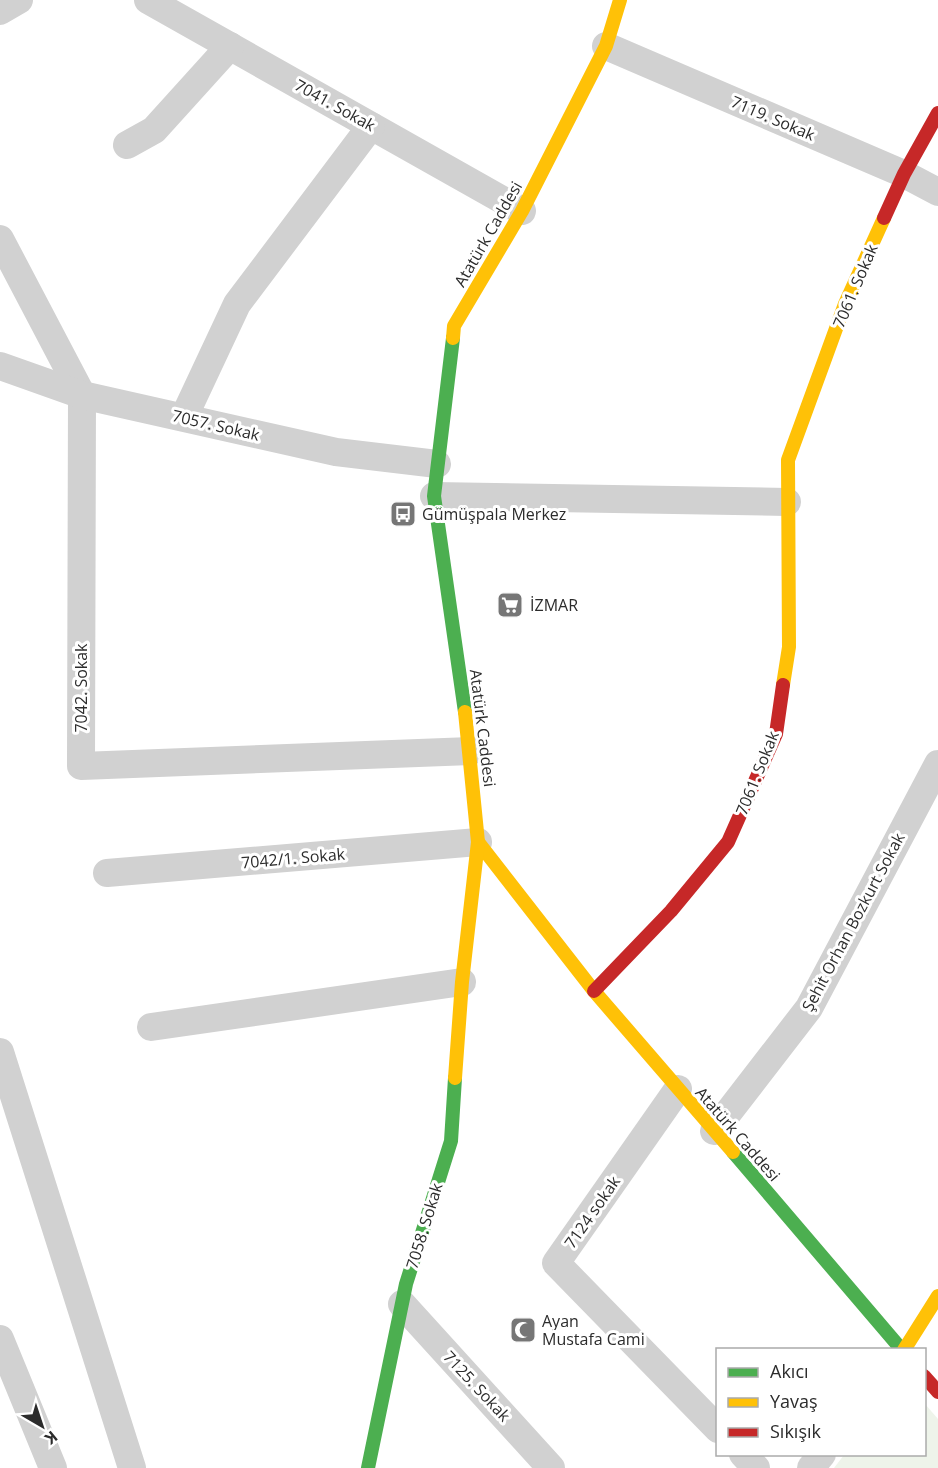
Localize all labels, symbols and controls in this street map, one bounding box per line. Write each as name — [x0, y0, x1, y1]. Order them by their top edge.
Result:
street label: 7041. Sokak — [291, 74, 380, 136]
street label: 7119. Sokak — [728, 90, 819, 146]
street label: Atatürk Caddesi — [449, 177, 527, 291]
street label: 7061. Sokak — [827, 240, 883, 331]
street label: 7057. Sokak — [170, 404, 262, 446]
bus stop icon: Gümüşpala Merkez — [388, 499, 418, 529]
place label: Gümüşpala Merkez — [422, 503, 566, 525]
supermarket icon: İZMAR — [495, 590, 525, 620]
place label: İZMAR — [530, 594, 578, 616]
street label: 7042. Sokak — [70, 643, 92, 733]
street label: Atatürk Caddesi — [465, 668, 501, 788]
street label: 7061. Sokak — [730, 727, 784, 818]
street label: Şehit Orhan Bozkurt Sokak — [797, 828, 910, 1015]
street label: 7042/1. Sokak — [240, 842, 346, 873]
street label: Atatürk Caddesi — [691, 1082, 785, 1186]
street label: 7124 sokak — [559, 1171, 625, 1253]
street label: 7058. Sokak — [400, 1180, 448, 1272]
place label: Ayan Mustafa Cami — [542, 1310, 645, 1350]
mosque icon: Ayan Mustafa Cami — [508, 1315, 538, 1345]
street label: 7125. Sokak — [439, 1346, 516, 1426]
legend — [716, 1348, 926, 1456]
text: Akıcı — [770, 1359, 809, 1383]
text: Yavaş — [770, 1389, 818, 1413]
north arrow — [12, 1396, 72, 1456]
text: Sıkışık — [770, 1419, 822, 1443]
text: K — [40, 1426, 62, 1450]

